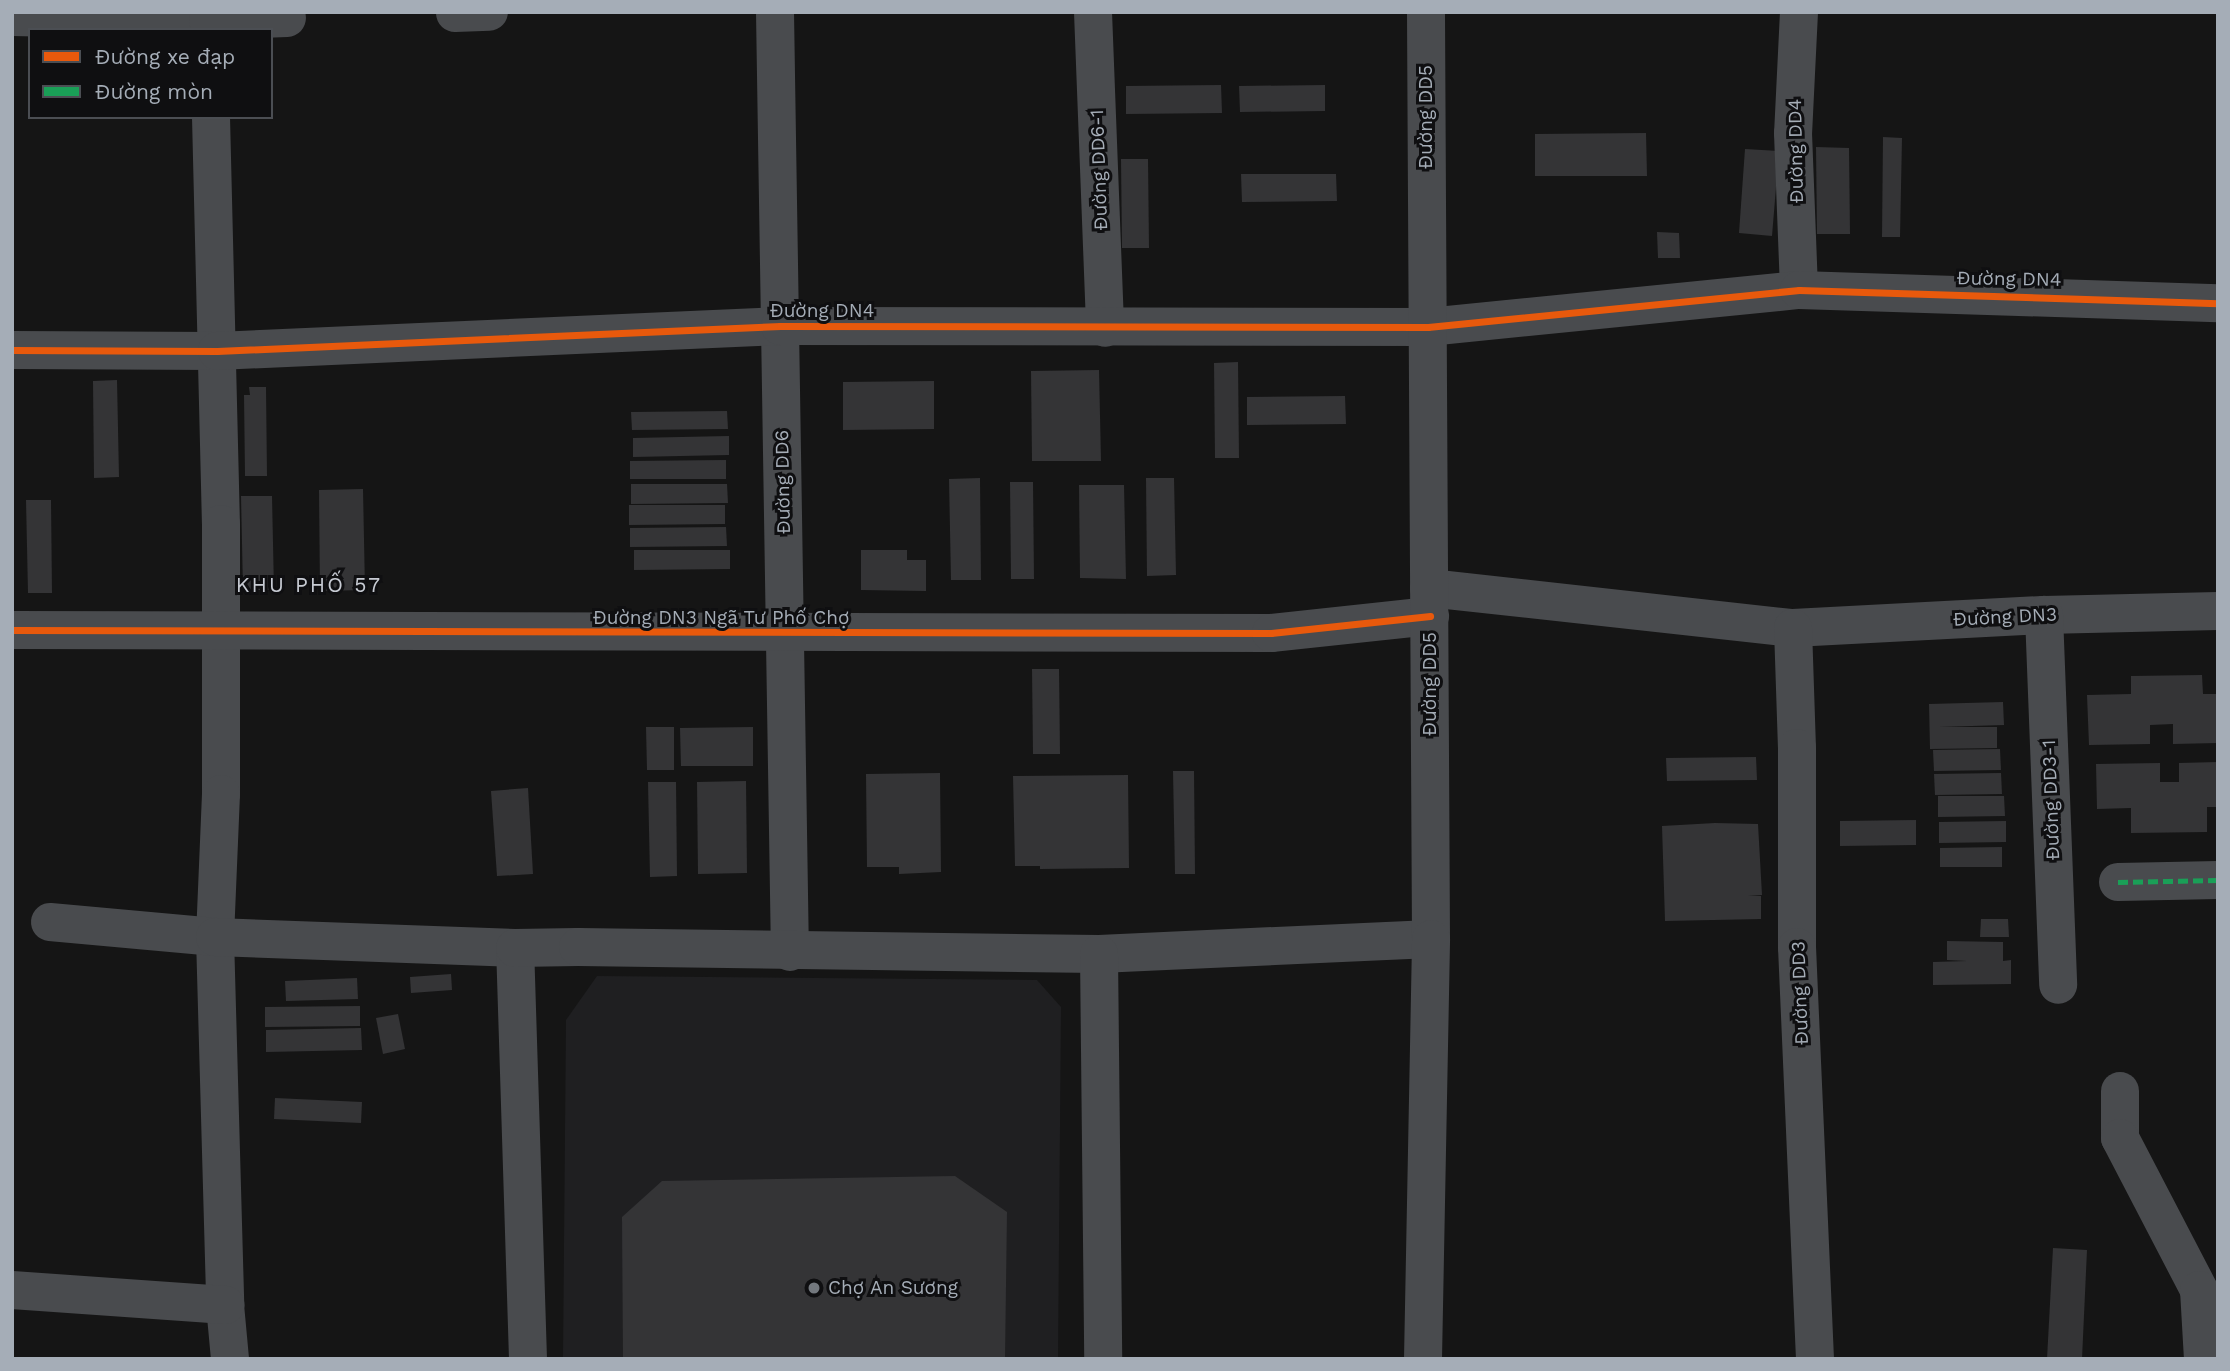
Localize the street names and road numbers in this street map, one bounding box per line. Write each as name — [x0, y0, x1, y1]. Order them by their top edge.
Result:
street label: Đường DD5 — [1415, 65, 1437, 169]
street label: Đường DD4 — [1784, 99, 1808, 203]
street label: Đường DD6-1 — [1085, 109, 1113, 231]
street label: Đường DN4 — [1956, 267, 2062, 291]
street label: Đường DN4 — [770, 300, 874, 322]
street label: Đường DD6 — [771, 430, 795, 534]
street label: Đường DN3 — [1952, 603, 2058, 631]
street label: Đường DN3 Ngã Tư Phố Chợ — [592, 607, 850, 629]
street label: Đường DD5 — [1419, 632, 1441, 736]
street label: Đường DD3-1 — [2038, 740, 2064, 860]
street label: Đường DD3 — [1787, 941, 1813, 1045]

